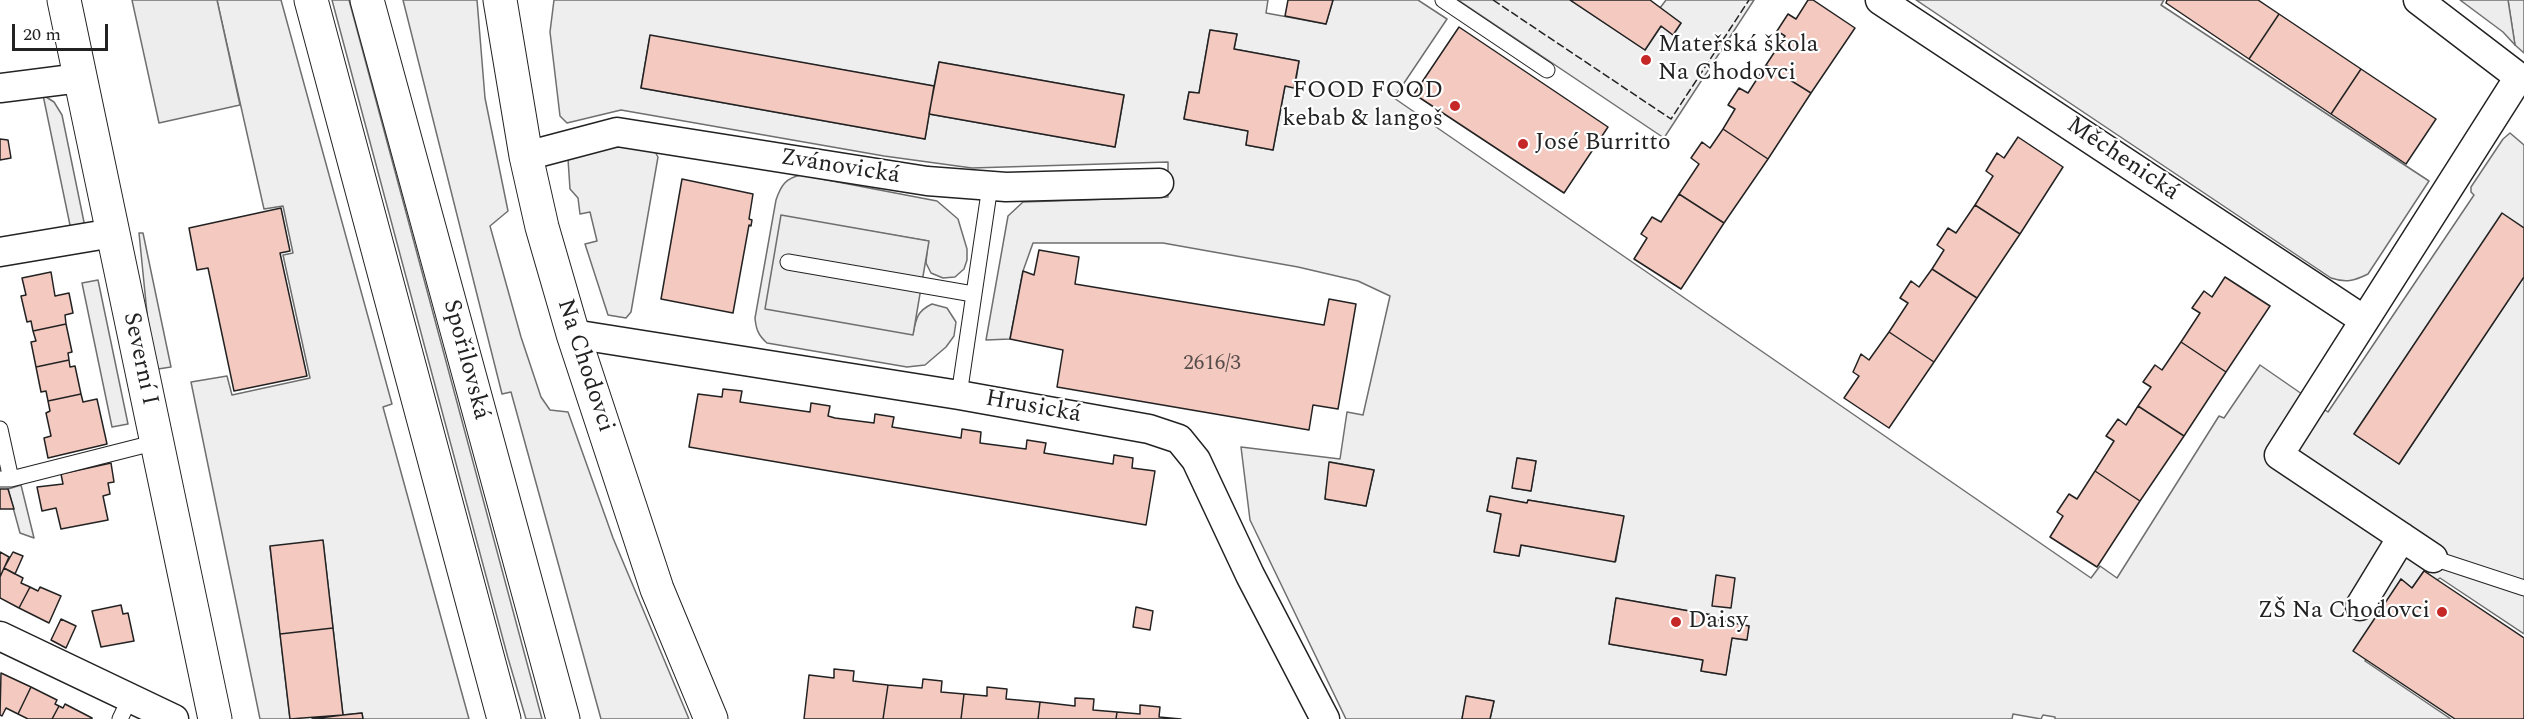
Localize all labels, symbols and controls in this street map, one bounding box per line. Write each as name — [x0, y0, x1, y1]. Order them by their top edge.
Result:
scale bar — [15, 12, 111, 50]
text: 20 m — [23, 21, 61, 48]
place label: Mateřská škola Na Chodovci — [1658, 32, 1819, 88]
marker: Mateřská škola Na Chodovci — [1639, 53, 1653, 67]
place label: FOOD FOOD kebab & langoš — [1282, 78, 1443, 134]
marker: FOOD FOOD kebab & langoš — [1448, 99, 1462, 113]
street label: Měchenická — [2060, 112, 2184, 208]
place label: José Burritto — [1535, 130, 1671, 158]
marker: José Burritto — [1516, 137, 1530, 151]
street label: Zvánovická — [778, 144, 902, 192]
street label: Na Chodovci — [549, 296, 619, 436]
street label: Spořilovská — [435, 297, 495, 423]
street label: Severní I — [115, 310, 163, 408]
house number: 2616/3 — [1183, 352, 1241, 378]
street label: Hrusická — [983, 385, 1083, 431]
place label: ZŠ Na Chodovci — [2258, 598, 2430, 626]
marker: ZŠ Na Chodovci — [2435, 605, 2449, 619]
place label: Daisy — [1688, 608, 1748, 636]
marker: Daisy — [1669, 615, 1683, 629]

